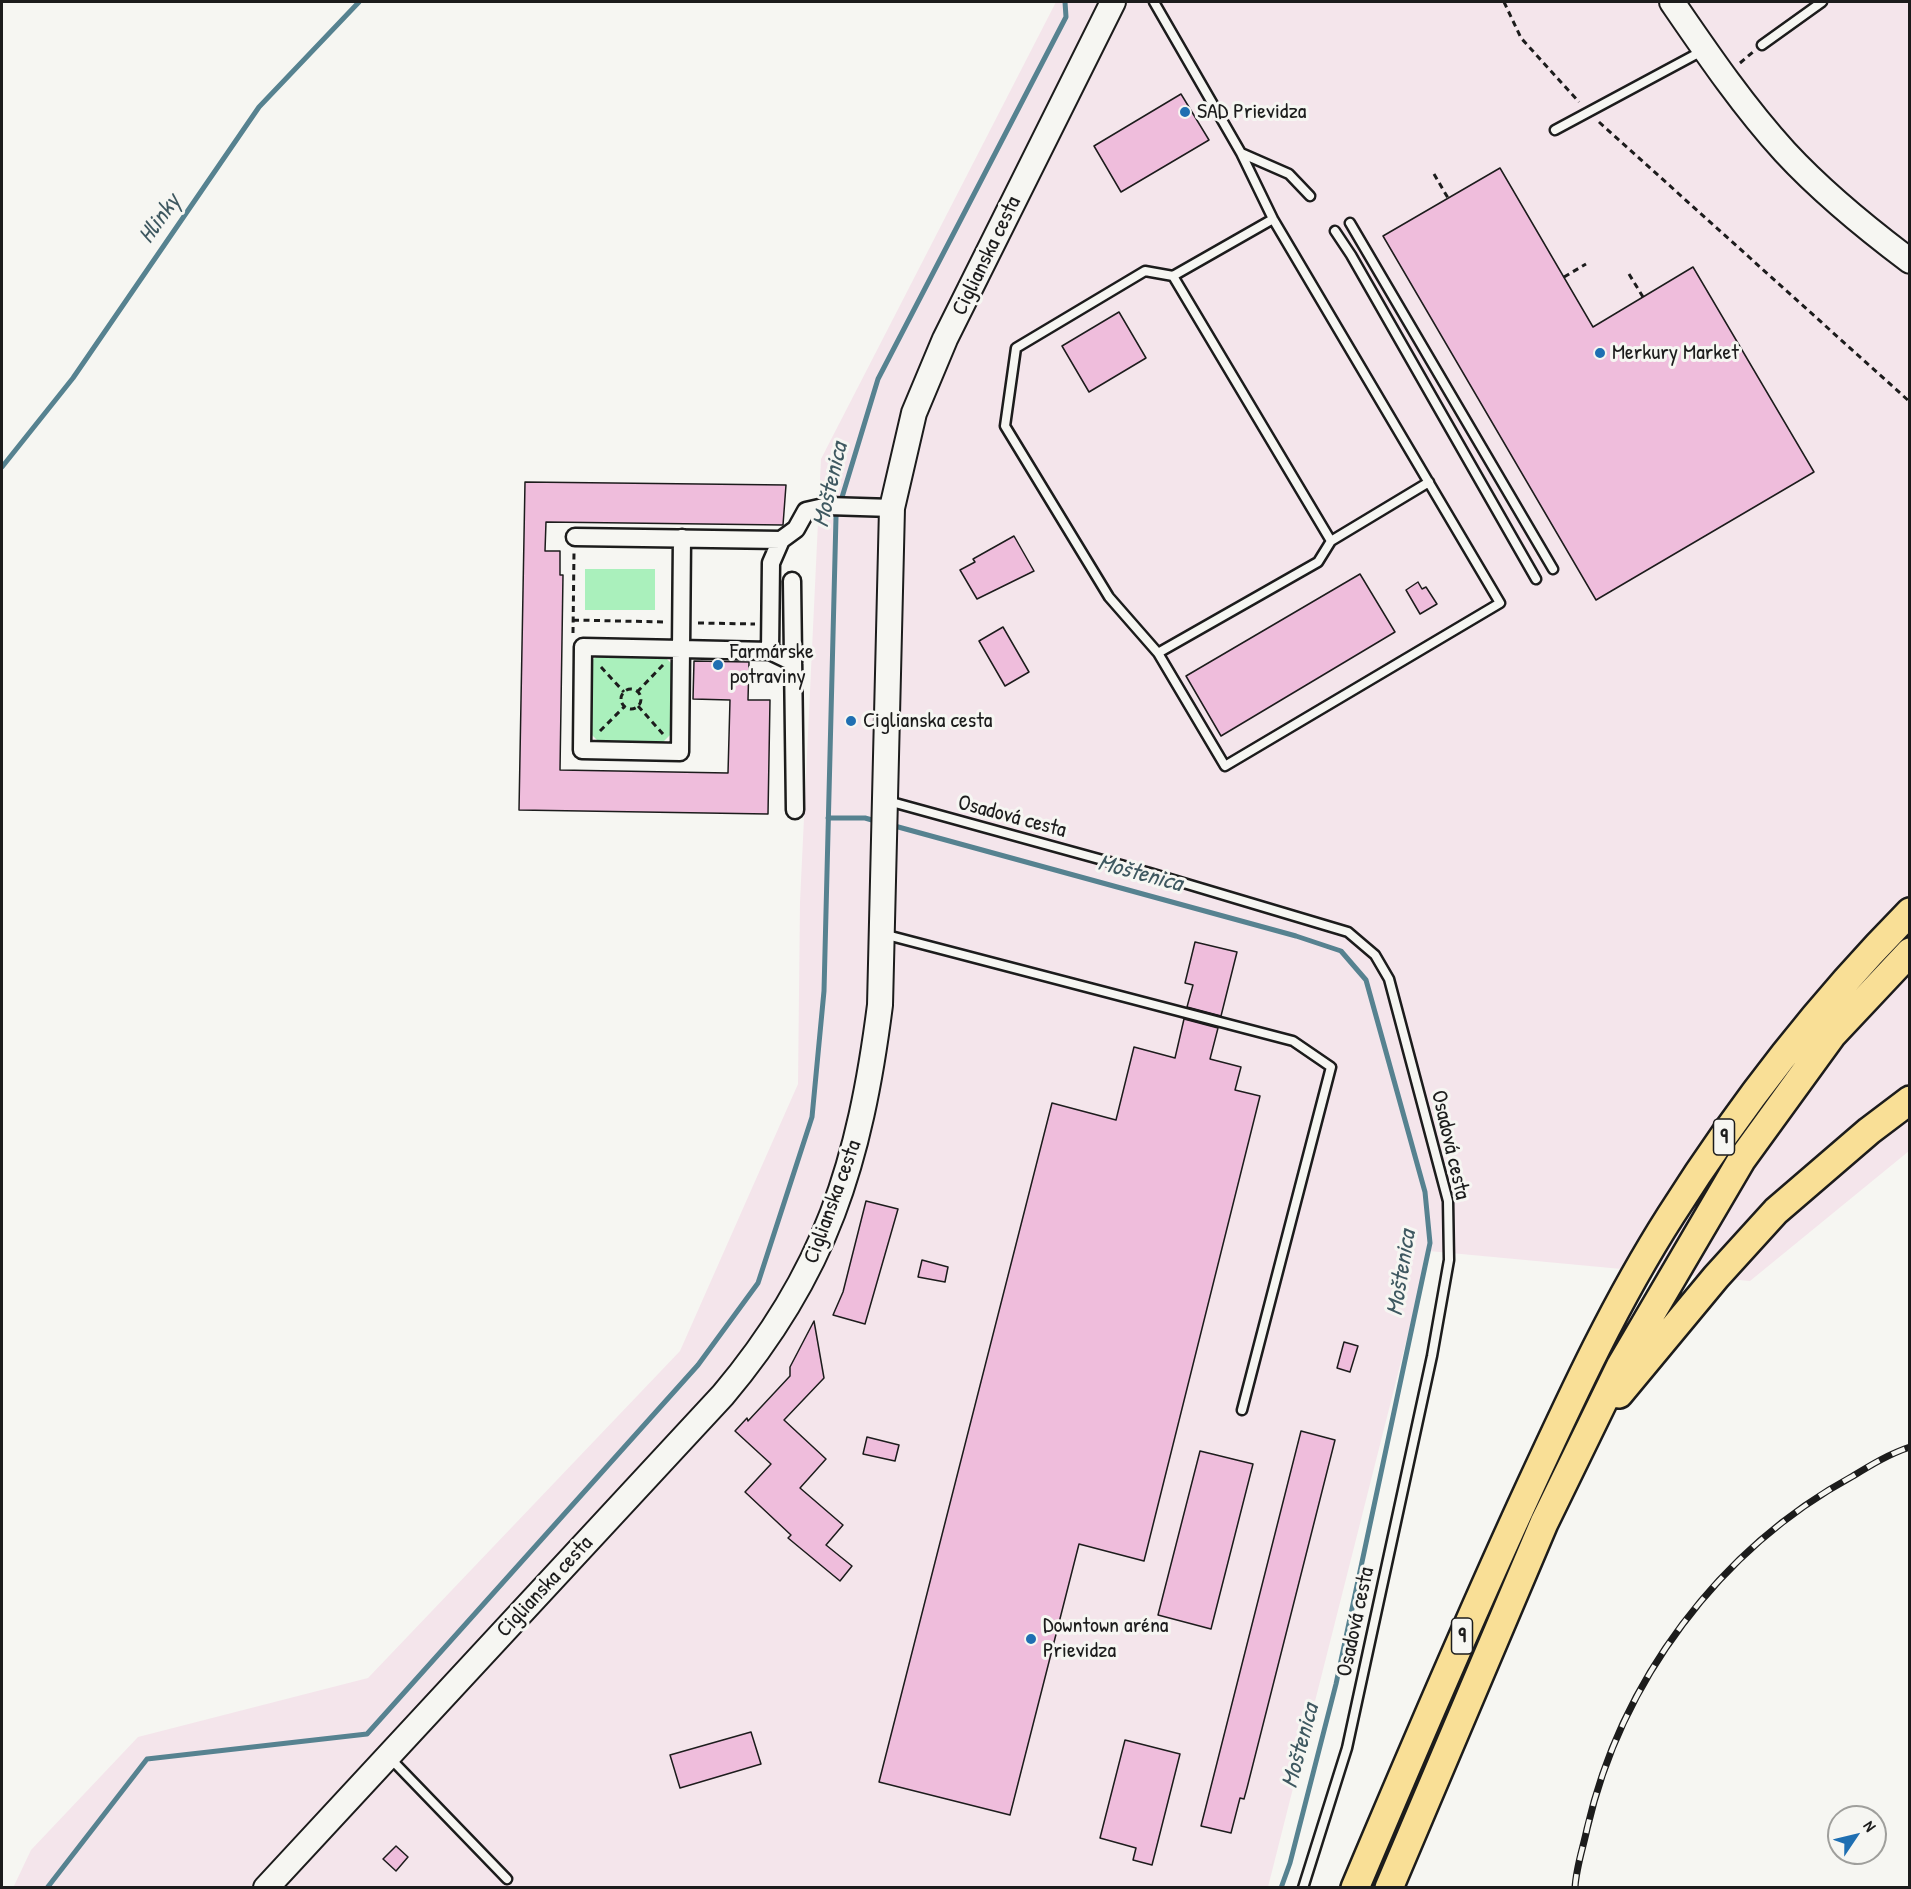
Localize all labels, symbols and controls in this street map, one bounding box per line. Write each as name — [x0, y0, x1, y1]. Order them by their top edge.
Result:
place label: SAD Prievidza — [1197, 99, 1306, 125]
marker: SAD Prievidza — [1178, 105, 1192, 119]
water label: Hlinky — [133, 189, 187, 249]
street label: Ciglianska cesta — [947, 192, 1027, 320]
place label: Merkury Market — [1612, 340, 1739, 366]
marker: Merkury Market — [1593, 346, 1607, 360]
water label: Moštenica — [807, 440, 855, 530]
place label: Farmárske potraviny — [730, 639, 814, 690]
marker: Farmárske potraviny — [711, 658, 725, 672]
place label: Ciglianska cesta — [863, 708, 992, 734]
marker: Ciglianska cesta — [844, 714, 858, 728]
street label: Osadová cesta — [955, 790, 1069, 844]
water label: Moštenica — [1095, 849, 1185, 899]
street label: Osadová cesta — [1425, 1088, 1475, 1202]
road number: 9 — [1714, 1119, 1734, 1155]
street label: Ciglianska cesta — [798, 1137, 868, 1267]
water label: Moštenica — [1381, 1228, 1423, 1318]
street label: Ciglianska cesta — [491, 1531, 599, 1643]
street label: Osadová cesta — [1332, 1565, 1380, 1679]
place label: Downtown aréna Prievidza — [1043, 1613, 1168, 1664]
road number: 9 — [1452, 1618, 1472, 1654]
marker: Downtown aréna Prievidza — [1024, 1632, 1038, 1646]
water label: Moštenica — [1276, 1701, 1326, 1791]
north arrow — [1827, 1805, 1887, 1865]
text: N — [1859, 1816, 1882, 1836]

